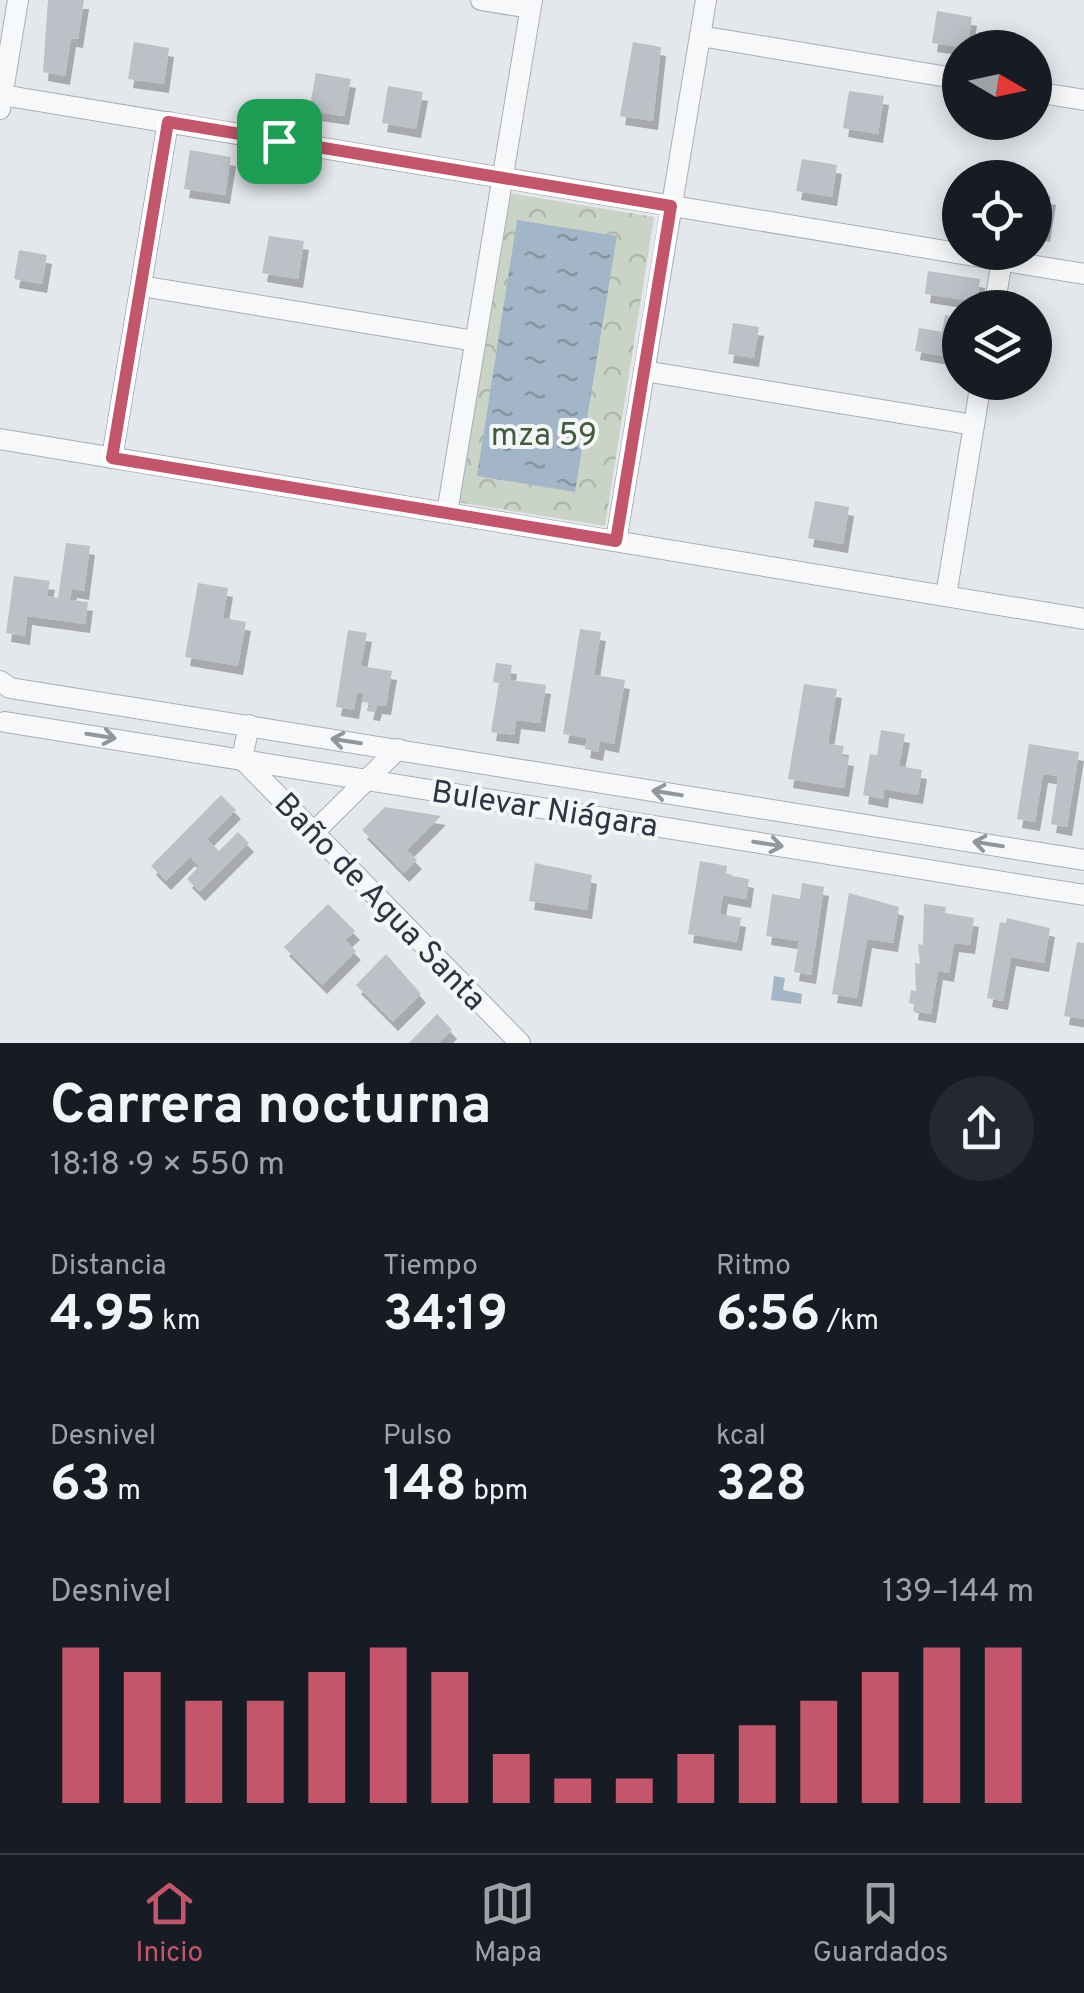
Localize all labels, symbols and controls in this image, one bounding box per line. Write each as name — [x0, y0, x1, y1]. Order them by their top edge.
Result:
north arrow — [942, 30, 1052, 140]
map controls — [942, 30, 1052, 400]
pin — [237, 99, 322, 184]
icon: arrive — [252, 114, 307, 169]
button: locate — [942, 160, 1052, 270]
button: layers — [942, 290, 1052, 400]
park label: mza 59 — [491, 417, 597, 457]
one-way arrow — [85, 727, 117, 746]
one-way arrow — [330, 731, 363, 750]
street label: Bulevar Niágara — [428, 773, 661, 849]
one-way arrow — [651, 783, 684, 801]
street label: Baño de Agua Santa — [264, 786, 493, 1021]
one-way arrow — [751, 835, 783, 854]
one-way arrow — [972, 835, 1004, 853]
text: Carrera nocturna — [50, 1073, 491, 1143]
button: share — [929, 1076, 1034, 1181]
text: 18:18 · 9 × 550 m — [50, 1146, 285, 1186]
text: Distancia — [50, 1249, 166, 1285]
text: Tiempo — [383, 1249, 478, 1285]
text: Ritmo — [716, 1249, 791, 1285]
text: 4.95 — [50, 1285, 155, 1348]
text: 34:19 — [383, 1285, 508, 1348]
text: 6:56 — [716, 1285, 820, 1348]
text: km — [155, 1304, 201, 1340]
text: /km — [820, 1304, 879, 1340]
text: Desnivel — [50, 1419, 156, 1455]
text: Pulso — [383, 1419, 452, 1455]
text: kcal — [716, 1419, 766, 1455]
text: 63 — [50, 1455, 111, 1518]
text: 148 — [383, 1455, 467, 1518]
text: 328 — [716, 1455, 807, 1518]
text: m — [111, 1474, 141, 1510]
text: bpm — [467, 1474, 528, 1510]
text: Desnivel — [50, 1573, 171, 1613]
text: 139–144 m — [882, 1573, 1034, 1613]
tab: Inicio — [136, 1876, 203, 1972]
tab: Mapa — [474, 1876, 542, 1972]
tab: Guardados — [813, 1876, 948, 1972]

